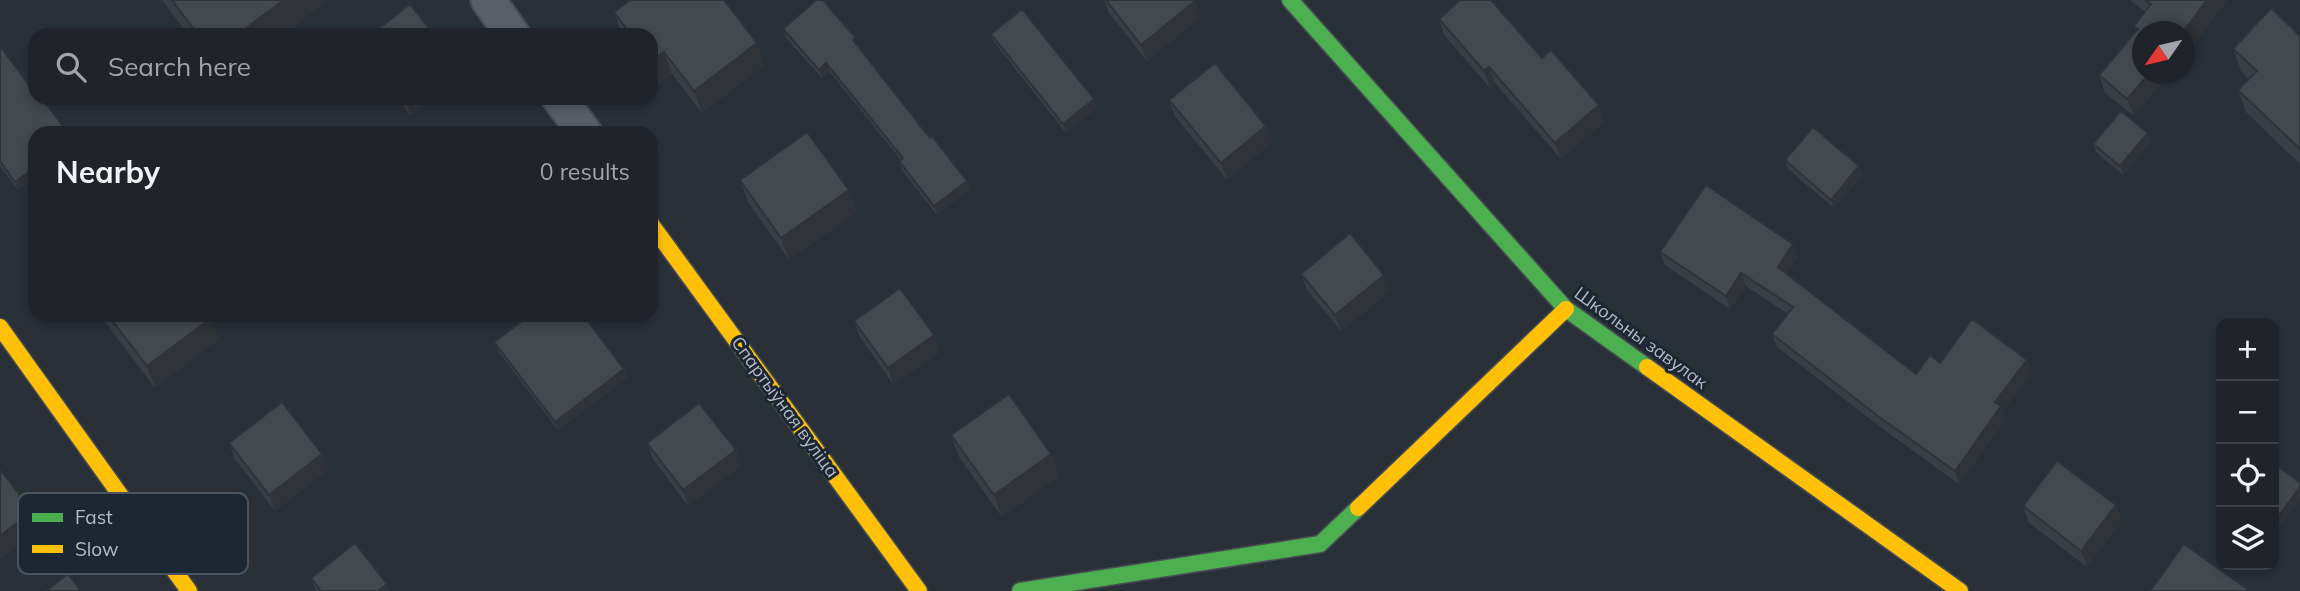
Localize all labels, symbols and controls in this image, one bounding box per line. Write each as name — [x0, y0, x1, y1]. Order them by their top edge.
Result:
north arrow — [2132, 21, 2195, 84]
search box — [28, 28, 658, 105]
icon: search — [52, 48, 90, 86]
text: Search here — [108, 50, 251, 83]
text: Nearby — [56, 153, 160, 191]
text: 0 results — [540, 157, 630, 186]
street label: Школьны завулак — [1570, 281, 1713, 394]
map controls — [2216, 318, 2279, 570]
button: + — [2216, 318, 2279, 381]
street label: Спартыўная вуліца — [726, 332, 844, 482]
button: − — [2216, 381, 2279, 444]
button: locate — [2216, 444, 2279, 507]
legend — [18, 493, 248, 574]
text: Fast — [75, 505, 113, 529]
button: layers — [2216, 507, 2279, 570]
text: Slow — [75, 537, 119, 561]

